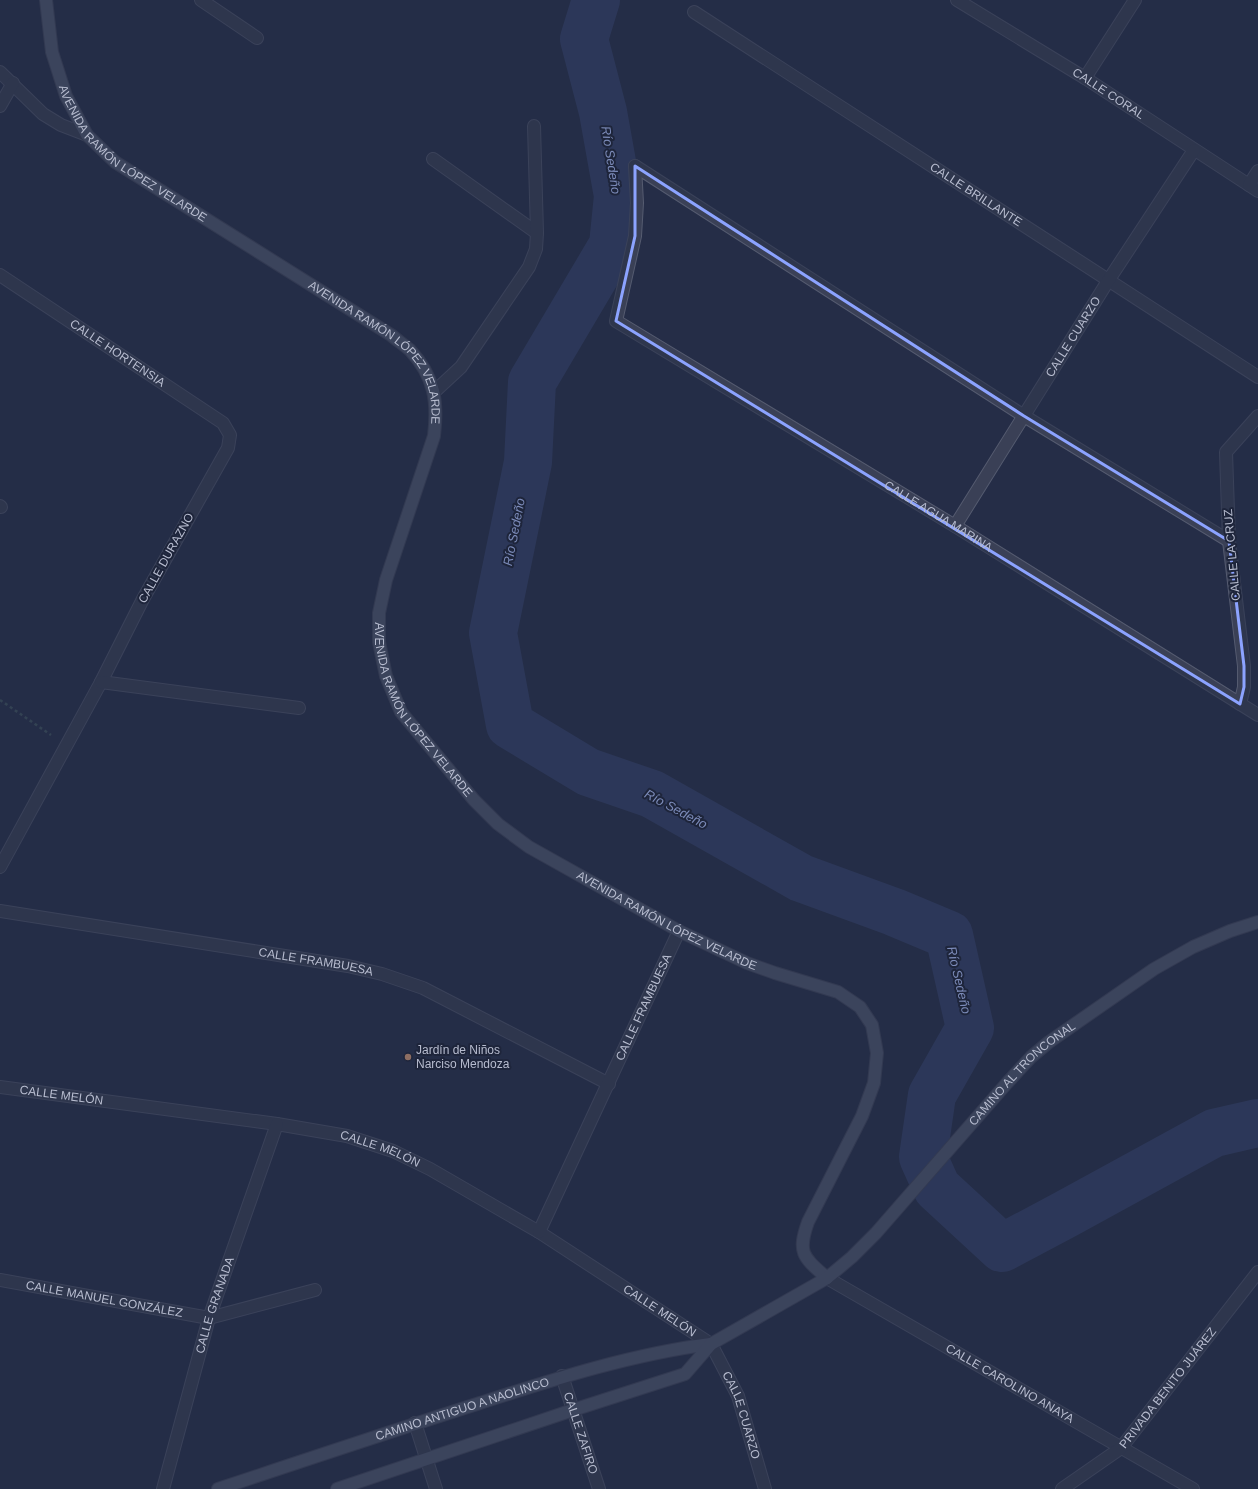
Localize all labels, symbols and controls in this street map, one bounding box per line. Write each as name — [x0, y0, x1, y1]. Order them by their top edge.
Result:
street label: CALLE CORAL — [1070, 65, 1147, 122]
street label: AVENIDA RAMÓN LÓPEZ VELARDE — [56, 83, 209, 225]
water label: Río Sedeño — [598, 125, 624, 195]
street label: CALLE BRILLANTE — [927, 160, 1025, 229]
street label: AVENIDA RAMÓN LÓPEZ VELARDE — [306, 278, 443, 425]
street label: CALLE CUARZO — [1043, 294, 1103, 380]
street label: CALLE HORTENSIA — [67, 316, 168, 390]
street label: CALLE AGUA MARINA — [882, 478, 995, 555]
water label: Río Sedeño — [500, 497, 528, 567]
street label: CALLE LA CRUZ — [1221, 509, 1243, 601]
street label: CALLE DURAZNO — [135, 511, 197, 605]
street label: AVENIDA RAMÓN LÓPEZ VELARDE — [372, 622, 475, 800]
water label: Río Sedeño — [642, 786, 710, 832]
street label: AVENIDA RAMÓN LÓPEZ VELARDE — [574, 868, 759, 973]
street label: CALLE FRAMBUESA — [258, 945, 375, 979]
water label: Río Sedeño — [944, 945, 974, 1015]
street label: CALLE FRAMBUESA — [613, 952, 674, 1063]
street label: CAMINO AL TRONCONAL — [966, 1019, 1078, 1128]
place label: Jardín de Niños Narciso Mendoza — [416, 1043, 510, 1071]
marker: Jardín de Niños Narciso Mendoza — [403, 1052, 413, 1062]
street label: CALLE MELÓN — [19, 1083, 104, 1108]
street label: CALLE MELÓN — [339, 1128, 422, 1170]
street label: CALLE GRANADA — [193, 1255, 237, 1355]
street label: CALLE MANUEL GONZÁLEZ — [25, 1278, 184, 1320]
street label: CALLE MELÓN — [621, 1282, 699, 1339]
street label: PRIVADA BENITO JUÁREZ — [1116, 1325, 1219, 1451]
street label: CALLE CAROLINO ANAYA — [943, 1341, 1076, 1426]
street label: CALLE CUARZO — [719, 1369, 763, 1461]
street label: CAMINO ANTIGUO A NAOLINCO — [374, 1375, 551, 1443]
street label: CALLE ZAFIRO — [561, 1390, 601, 1476]

